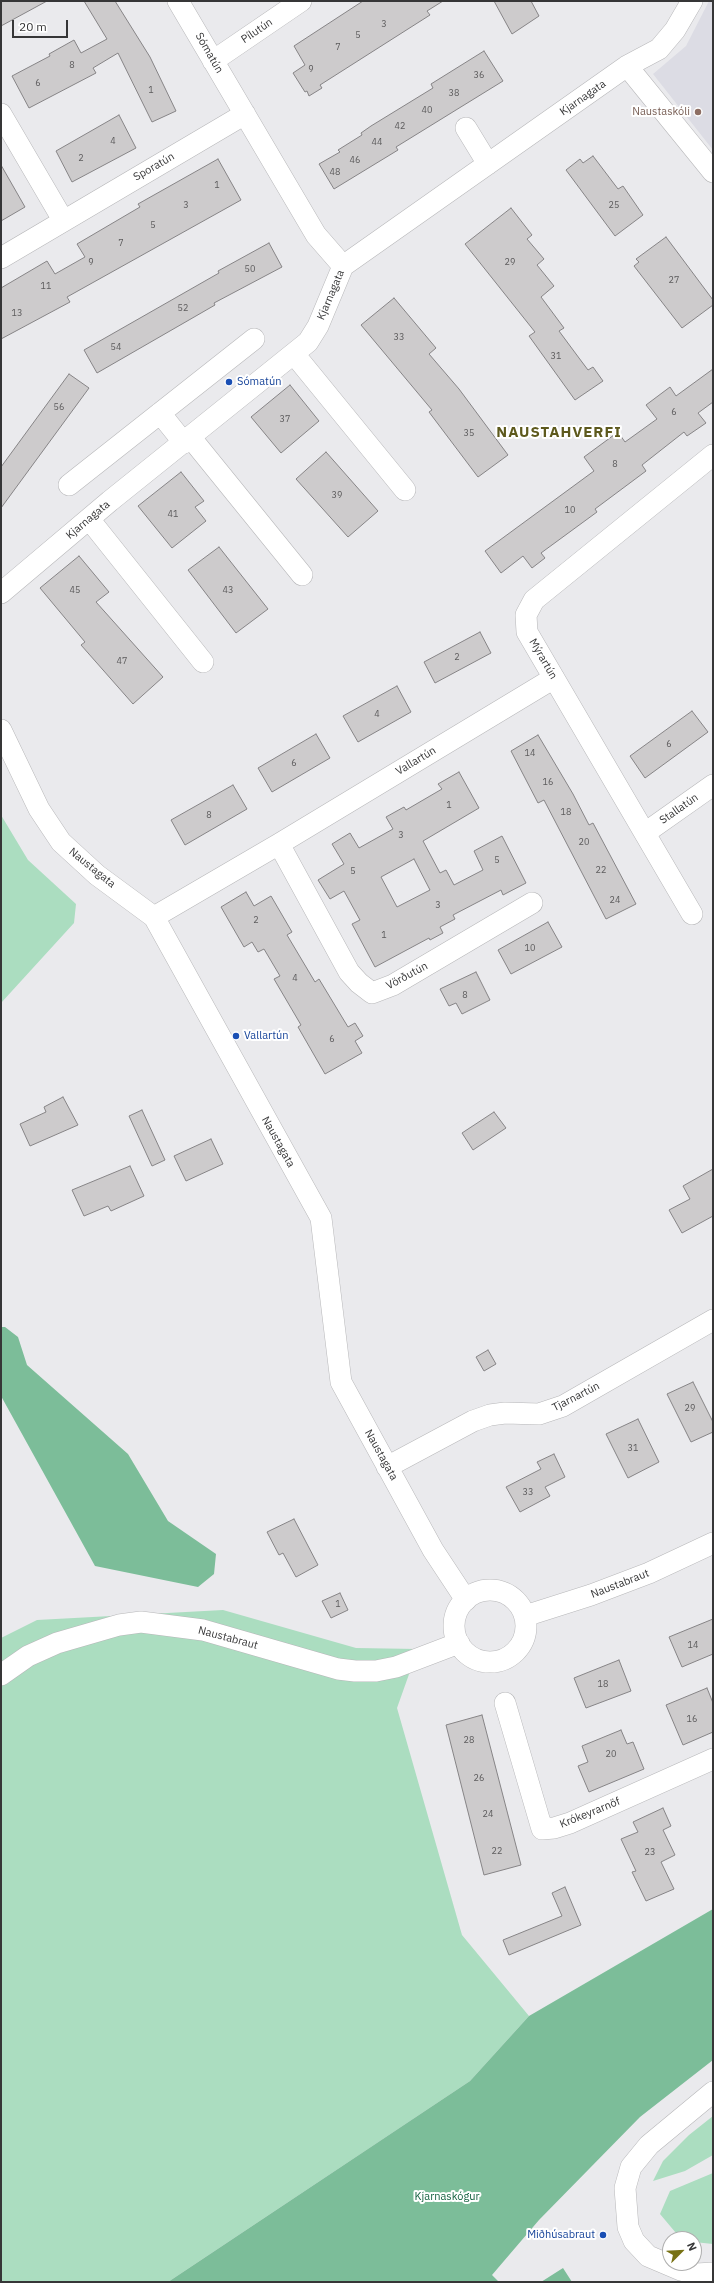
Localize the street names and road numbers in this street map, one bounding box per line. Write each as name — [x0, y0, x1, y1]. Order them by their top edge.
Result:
street label: Pílutún — [239, 16, 275, 46]
street label: Sómatún — [192, 30, 226, 76]
street label: Kjarnagata — [557, 77, 609, 119]
street label: Sporatún — [131, 150, 177, 184]
street label: Kjarnagata — [315, 268, 347, 322]
street label: Kjarnagata — [63, 498, 113, 542]
street label: Mýrartún — [526, 636, 560, 682]
street label: Vallartún — [394, 744, 438, 778]
street label: Stallatún — [657, 791, 701, 827]
street label: Naustagata — [66, 845, 118, 891]
street label: Vörðutún — [384, 960, 430, 992]
street label: Naustagata — [259, 1114, 297, 1170]
street label: Tjarnartún — [550, 1379, 602, 1415]
street label: Naustagata — [362, 1427, 400, 1483]
street label: Naustabraut — [589, 1567, 651, 1601]
street label: Naustabraut — [197, 1624, 259, 1652]
street label: Krókeyrarnöf — [558, 1795, 622, 1831]

